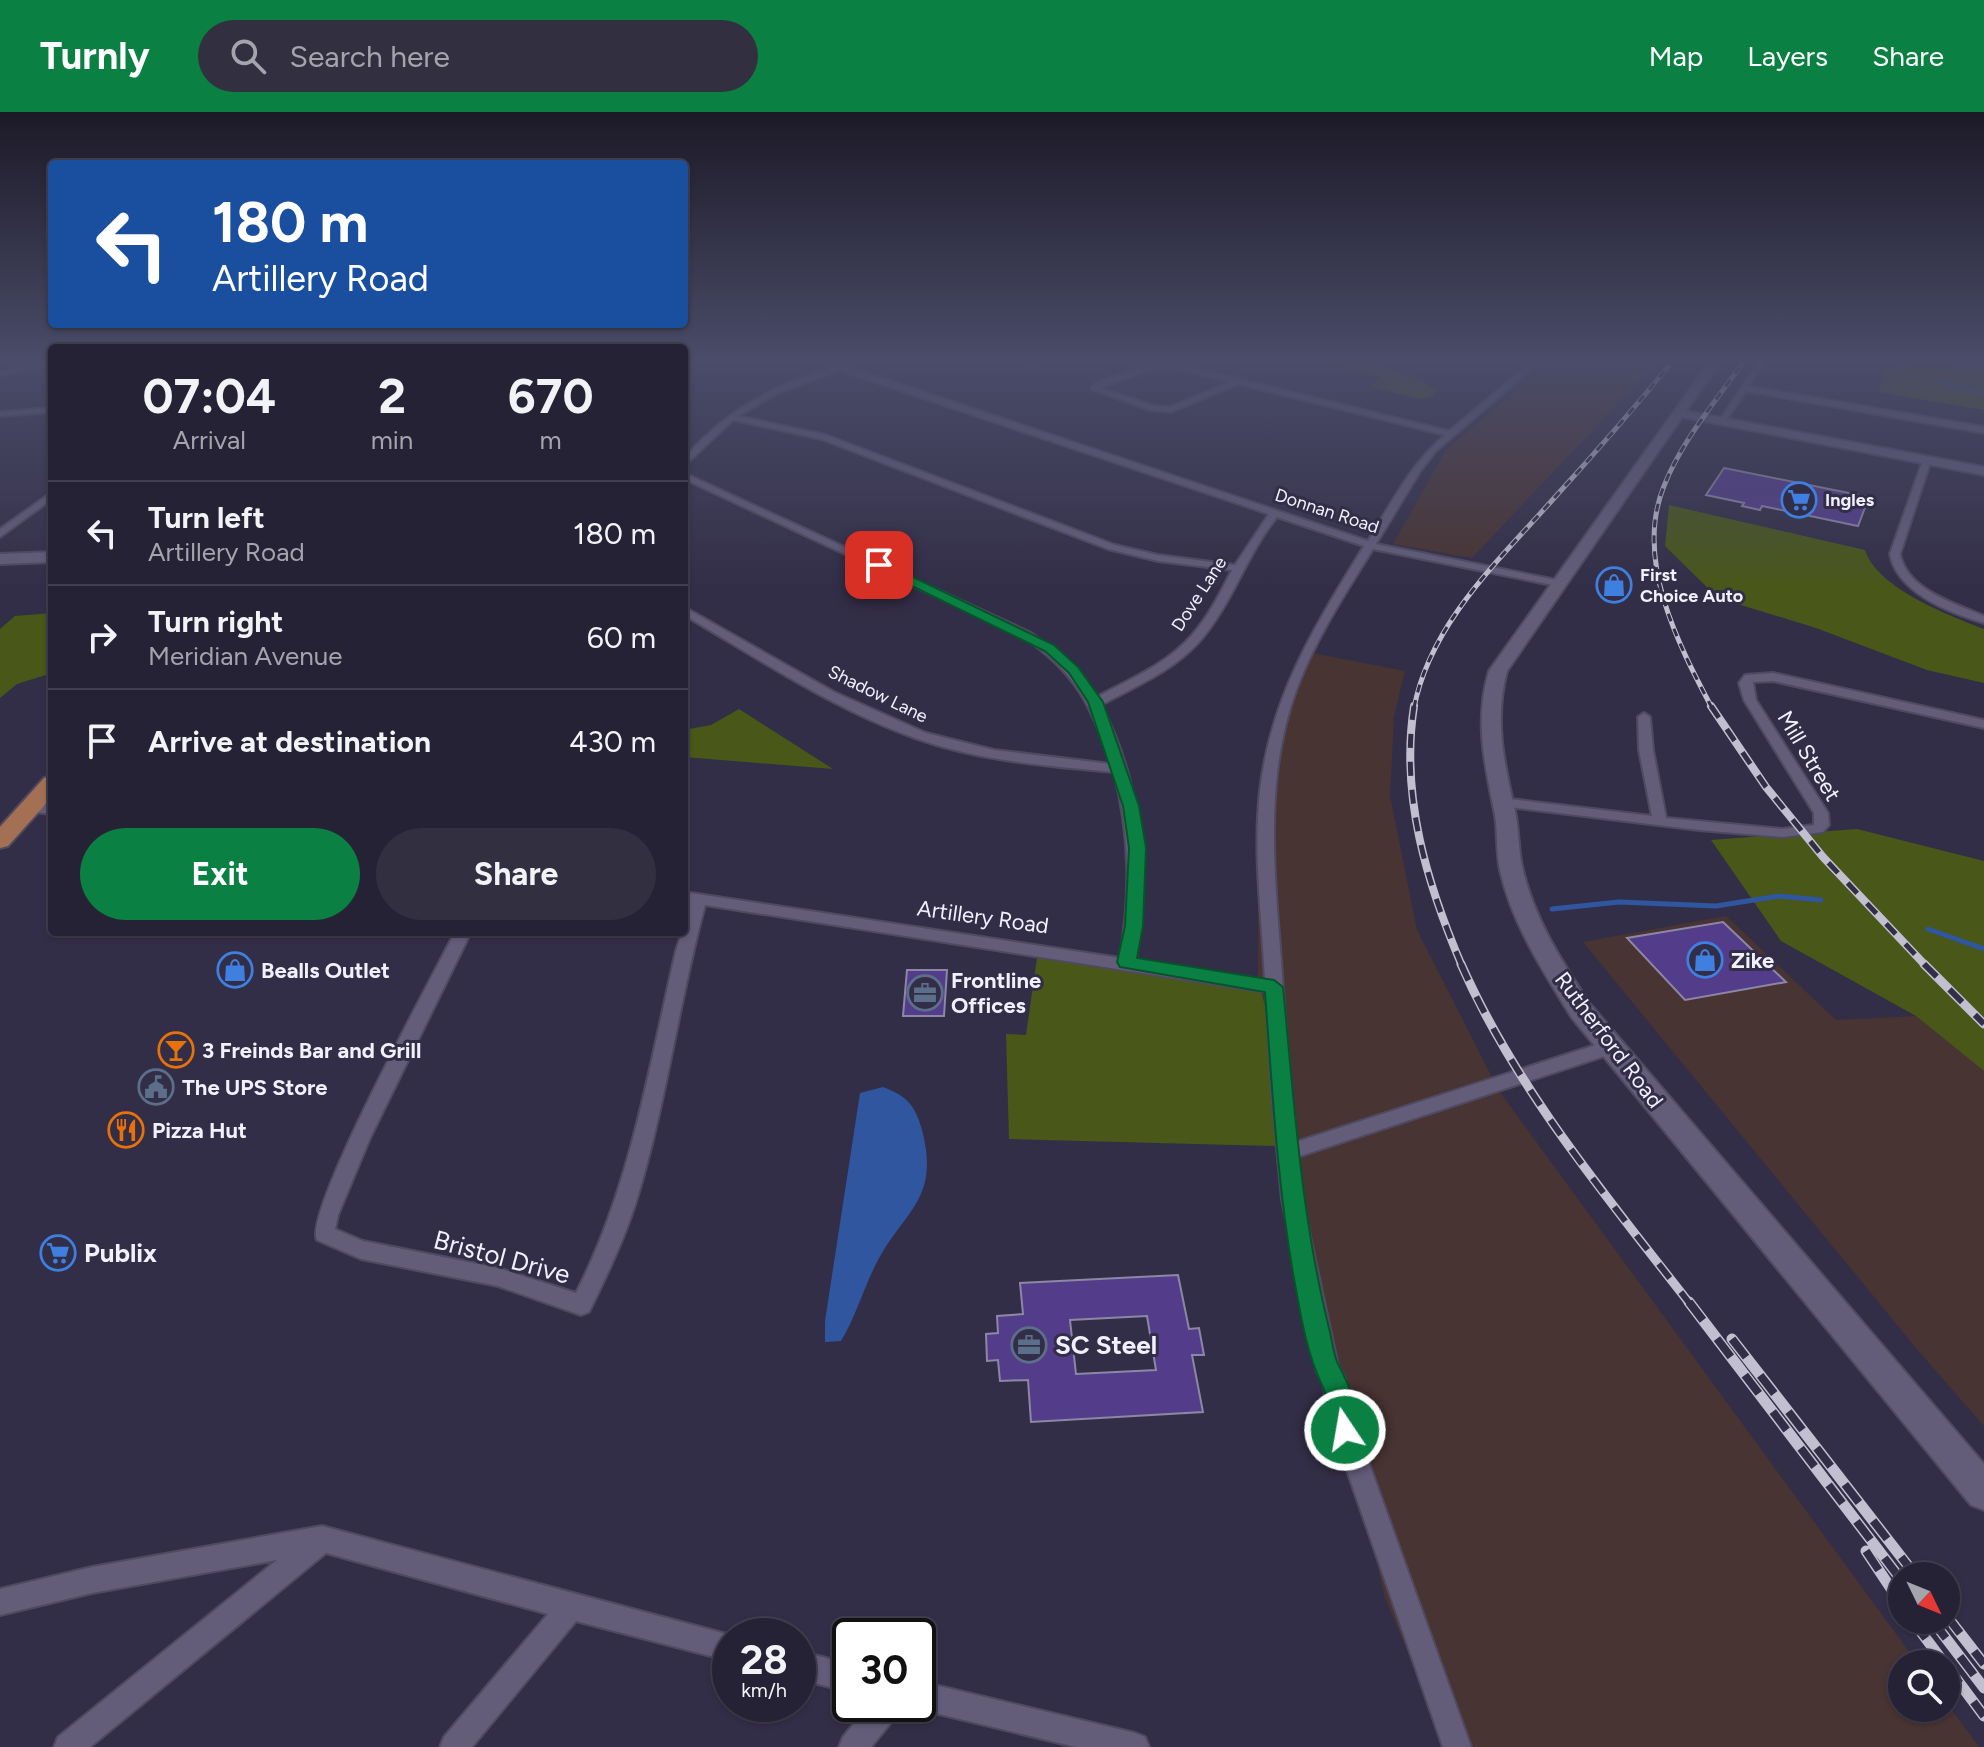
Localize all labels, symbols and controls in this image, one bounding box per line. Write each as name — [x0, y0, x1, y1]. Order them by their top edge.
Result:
search box — [198, 20, 758, 92]
text: Turnly — [40, 33, 150, 79]
icon: search — [226, 34, 270, 78]
text: Search here — [290, 38, 450, 75]
text: Map — [1649, 39, 1703, 73]
text: Layers — [1747, 39, 1828, 73]
text: Share — [1872, 39, 1944, 73]
text: 180 m — [212, 189, 368, 256]
icon: left — [80, 192, 184, 296]
text: Artillery Road — [212, 257, 429, 300]
text: 07:04 — [142, 367, 276, 425]
text: 2 — [378, 367, 406, 425]
text: 670 — [508, 367, 594, 425]
text: Arrival — [173, 424, 246, 456]
text: min — [371, 424, 413, 456]
text: m — [540, 424, 562, 456]
supermarket icon: Ingles — [1780, 481, 1818, 519]
street label: Donnan Road — [1272, 484, 1382, 538]
place label: Ingles — [1825, 489, 1875, 511]
text: Turn left — [148, 499, 265, 536]
icon: left — [80, 511, 124, 555]
text: 180 m — [573, 515, 656, 552]
pin — [845, 531, 913, 599]
text: Artillery Road — [148, 536, 305, 568]
icon: arrive — [857, 543, 901, 587]
street label: Dove Lane — [1167, 552, 1231, 635]
place label: First Choice Auto — [1640, 564, 1743, 607]
shop icon: First Choice Auto — [1595, 566, 1633, 604]
text: Turn right — [148, 603, 283, 640]
icon: right — [80, 615, 124, 659]
text: 60 m — [587, 619, 656, 656]
text: Meridian Avenue — [148, 640, 342, 672]
street label: Shadow Lane — [825, 660, 932, 728]
street label: Mill Street — [1772, 706, 1846, 806]
icon: arrive — [80, 719, 124, 763]
text: Arrive at destination — [148, 723, 431, 760]
text: 430 m — [569, 723, 656, 760]
button: Exit — [80, 828, 360, 920]
button: Share — [376, 828, 656, 920]
street label: Artillery Road — [916, 894, 1050, 940]
shop icon: Zike — [1686, 941, 1724, 979]
place label: Zike — [1731, 947, 1774, 974]
shop icon: Bealls Outlet — [216, 951, 254, 989]
place label: Bealls Outlet — [261, 957, 390, 984]
place label: Frontline Offices — [951, 967, 1041, 1019]
street label: Rutherford Road — [1549, 967, 1669, 1113]
office icon: Frontline Offices — [906, 974, 944, 1012]
bar icon: 3 Freinds Bar and Grill — [157, 1031, 195, 1069]
place label: 3 Freinds Bar and Grill — [202, 1037, 421, 1064]
public building icon: The UPS Store — [137, 1068, 175, 1106]
place label: The UPS Store — [182, 1074, 327, 1101]
restaurant icon: Pizza Hut — [107, 1111, 145, 1149]
place label: Pizza Hut — [152, 1117, 247, 1144]
street label: Bristol Drive — [430, 1223, 574, 1291]
supermarket icon: Publix — [39, 1234, 77, 1272]
place label: Publix — [84, 1237, 157, 1269]
office icon: SC Steel — [1010, 1326, 1048, 1364]
place label: SC Steel — [1055, 1329, 1157, 1361]
position arrow — [1303, 1388, 1387, 1472]
north arrow — [1888, 1562, 1960, 1634]
map controls — [1888, 1562, 1960, 1722]
speed limit sign: 30 — [832, 1618, 936, 1722]
text: 28 — [740, 1636, 788, 1684]
button: search — [1888, 1650, 1960, 1722]
text: km/h — [741, 1678, 787, 1702]

